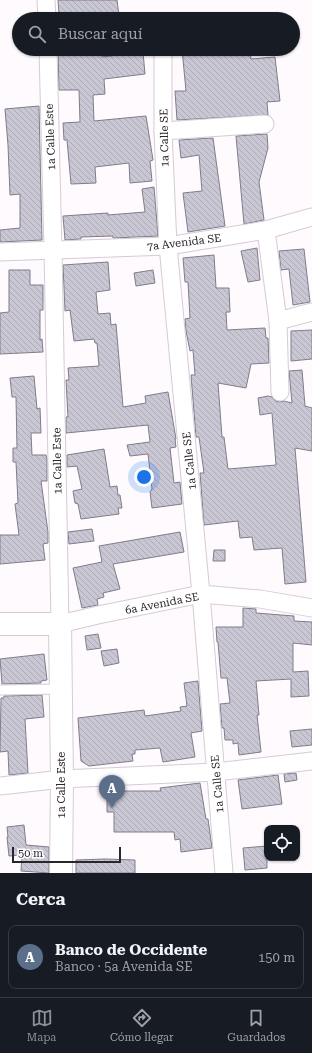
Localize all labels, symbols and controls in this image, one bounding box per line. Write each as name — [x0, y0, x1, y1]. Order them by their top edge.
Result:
search box — [12, 12, 300, 56]
icon: search — [26, 23, 48, 45]
text: Buscar aquí — [58, 25, 142, 43]
street label: 1a Calle Este — [43, 103, 58, 171]
street label: 1a Calle SE — [157, 109, 172, 167]
street label: 7a Avenida SE — [146, 231, 222, 254]
street label: 1a Calle Este — [50, 427, 65, 494]
street label: 1a Calle SE — [180, 431, 199, 491]
your location — [134, 467, 154, 487]
street label: 6a Avenida SE — [124, 590, 200, 617]
street label: 1a Calle Este — [55, 752, 68, 818]
street label: 1a Calle SE — [208, 754, 227, 814]
pin: A — [99, 775, 125, 808]
map controls — [264, 825, 300, 861]
button: locate — [264, 825, 300, 861]
scale bar — [12, 845, 121, 864]
text: 50 m — [18, 847, 43, 860]
text: Cerca — [16, 889, 66, 909]
text: Banco de Occidente — [55, 941, 207, 959]
text: A — [25, 950, 35, 965]
text: 150 m — [258, 950, 295, 965]
text: Banco · 5a Avenida SE — [55, 959, 193, 974]
tab: Mapa — [27, 1007, 56, 1044]
tab: Cómo llegar — [110, 1007, 174, 1044]
tab: Guardados — [227, 1007, 285, 1044]

